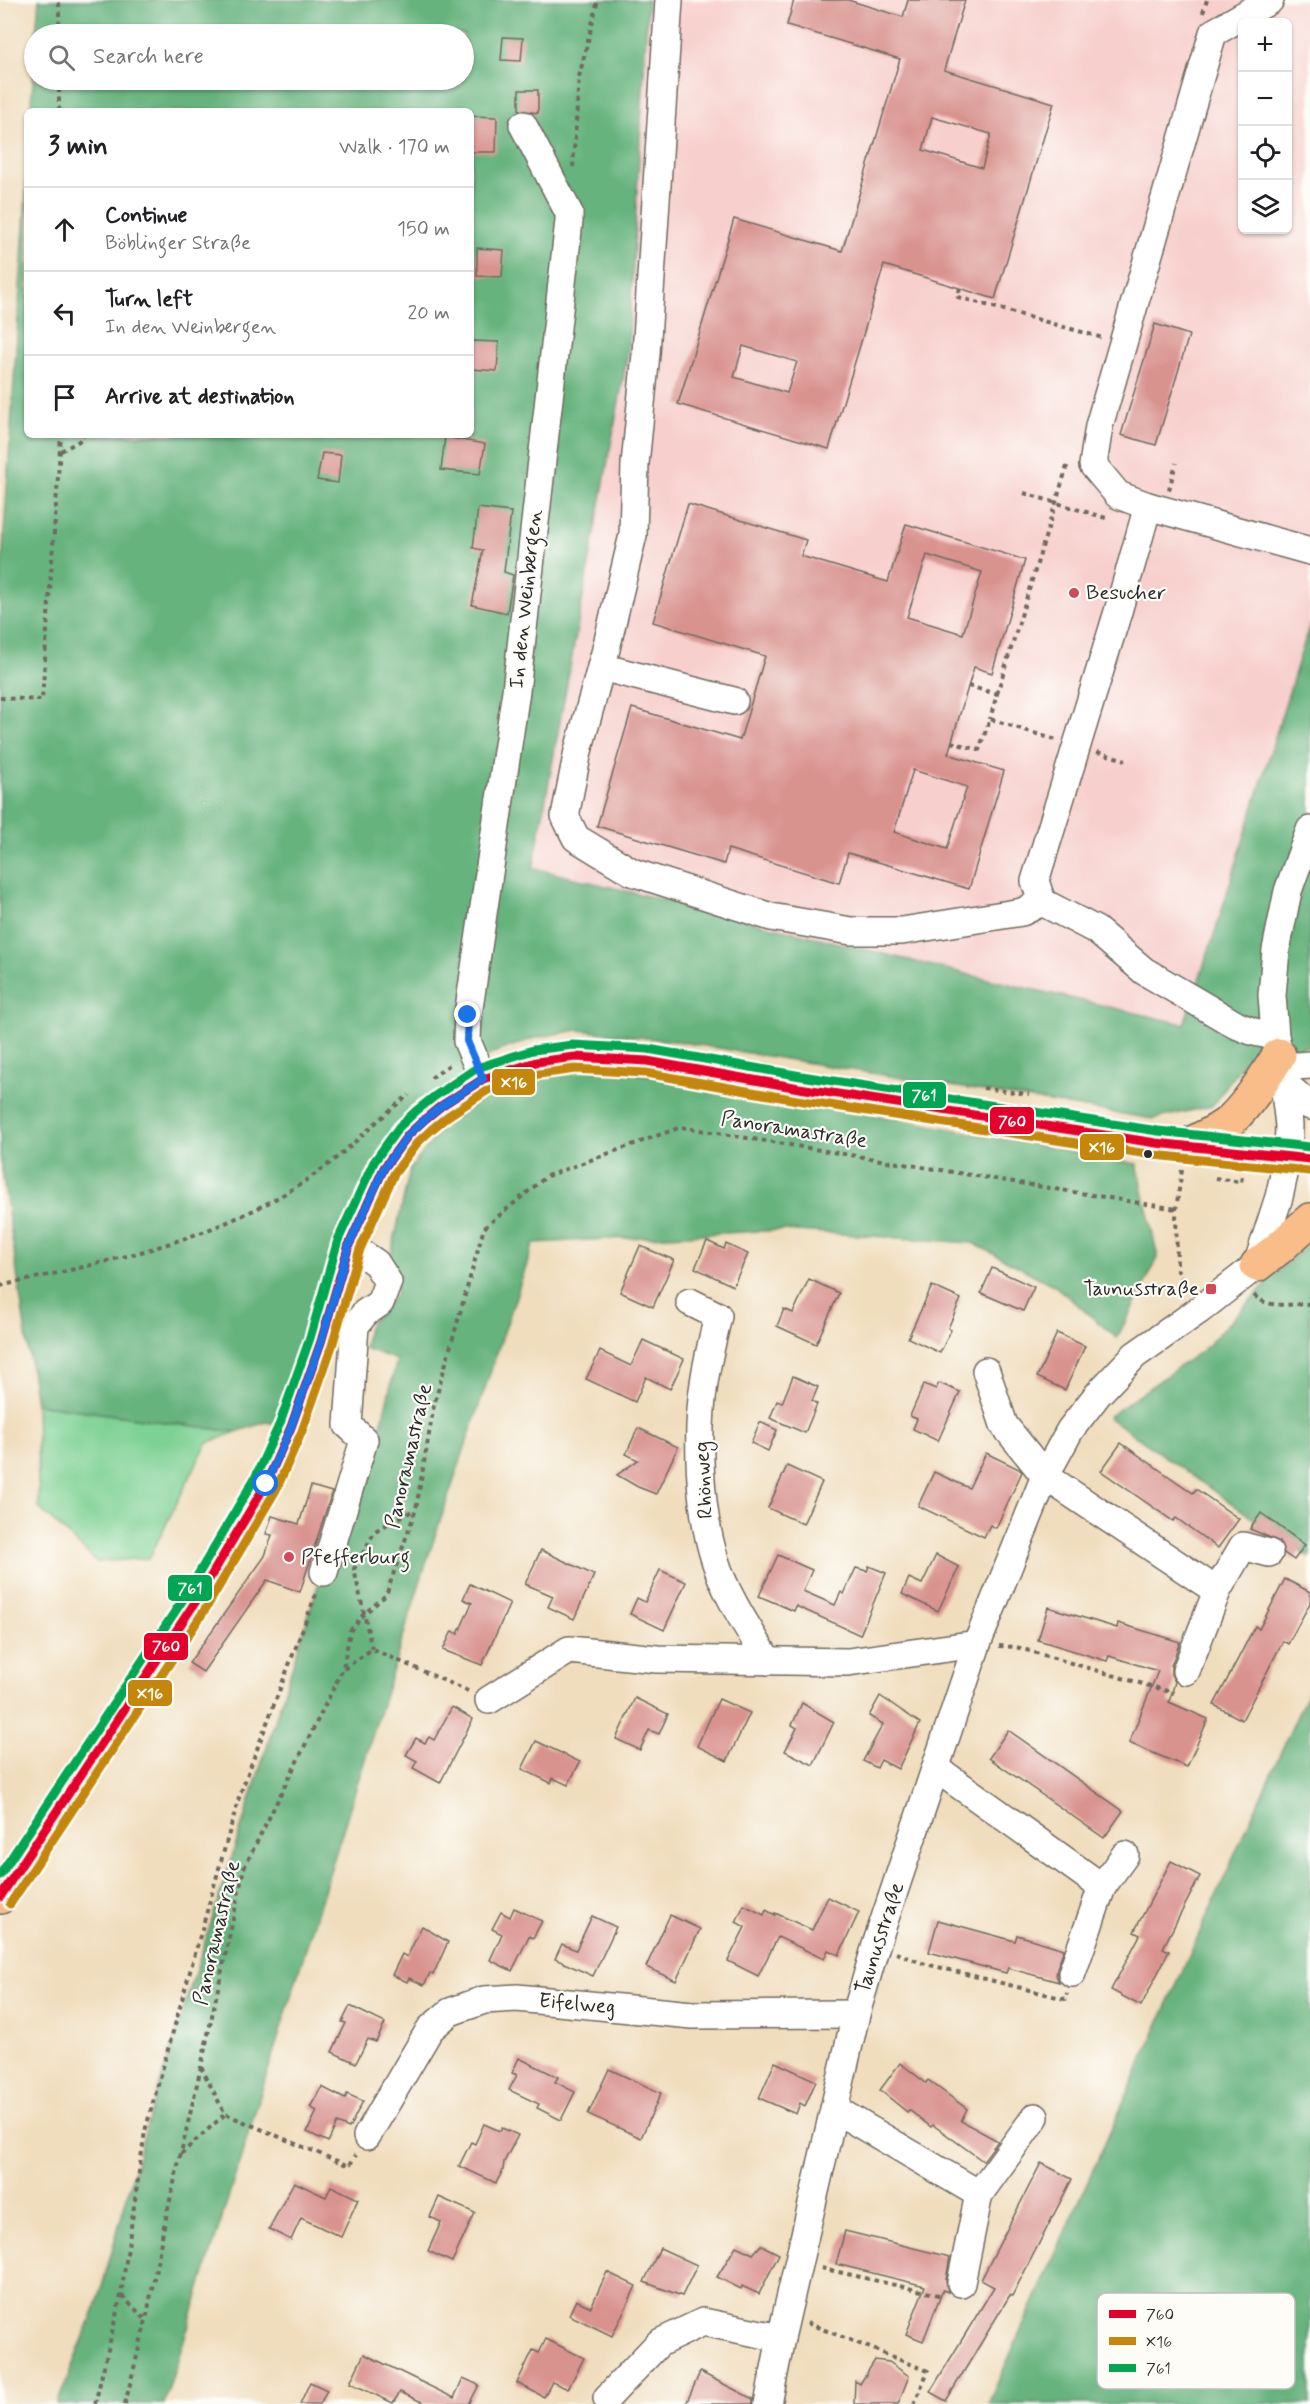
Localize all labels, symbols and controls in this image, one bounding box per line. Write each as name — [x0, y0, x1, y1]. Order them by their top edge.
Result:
map controls — [1238, 18, 1292, 234]
button: + — [1238, 18, 1292, 72]
search box — [24, 24, 474, 90]
icon: search — [45, 41, 78, 74]
text: Search here — [93, 43, 204, 71]
button: − — [1238, 72, 1292, 126]
button: locate — [1238, 126, 1292, 180]
text: 3 min — [48, 130, 108, 164]
text: Walk · 170 m — [339, 134, 450, 161]
button: layers — [1238, 180, 1292, 234]
text: Continue — [105, 202, 187, 230]
icon: ahead — [48, 213, 81, 246]
text: 150 m — [397, 216, 450, 243]
text: Böblinger Straße — [105, 230, 251, 257]
text: Turn left — [105, 286, 193, 314]
icon: left — [48, 297, 81, 330]
text: 20 m — [407, 300, 450, 327]
text: In den Weinbergen — [105, 314, 276, 341]
icon: arrive — [48, 381, 81, 414]
text: Arrive at destination — [105, 383, 295, 411]
street label: In den Weinbergen — [503, 508, 551, 690]
place label: Besucher — [1086, 579, 1166, 607]
marker: Besucher — [1067, 586, 1081, 600]
route end — [454, 1001, 480, 1027]
line badge: X16 — [491, 1068, 536, 1096]
text: X16 — [501, 1073, 527, 1094]
line badge: 761 — [902, 1081, 947, 1109]
text: 761 — [912, 1086, 936, 1107]
street label: Panoramastraße — [719, 1105, 869, 1155]
line badge: 760 — [989, 1106, 1035, 1135]
text: 760 — [998, 1112, 1026, 1133]
line badge: X16 — [1079, 1133, 1125, 1161]
text: X16 — [1089, 1138, 1115, 1159]
unlabelled marker — [1142, 1148, 1154, 1160]
place label: Taunusstraße — [1083, 1275, 1199, 1303]
marker: Taunusstraße — [1204, 1282, 1218, 1296]
street label: Panoramastraße — [379, 1381, 439, 1531]
street label: Rhönweg — [688, 1440, 721, 1519]
route start — [252, 1470, 278, 1496]
place label: Pfefferburg — [301, 1543, 410, 1573]
marker: Pfefferburg — [282, 1550, 296, 1564]
line badge: 761 — [167, 1574, 213, 1602]
text: 761 — [178, 1579, 202, 1600]
line badge: 760 — [143, 1632, 189, 1661]
text: 760 — [152, 1637, 180, 1658]
line badge: X16 — [127, 1679, 173, 1707]
text: X16 — [137, 1684, 163, 1705]
street label: Panoramastraße — [187, 1858, 247, 2008]
street label: Taunusstraße — [849, 1879, 911, 1997]
street label: Eifelweg — [538, 1987, 616, 2021]
legend — [1097, 2293, 1295, 2389]
text: 760 — [1146, 2305, 1174, 2326]
text: X16 — [1146, 2332, 1172, 2353]
text: 761 — [1146, 2359, 1171, 2380]

